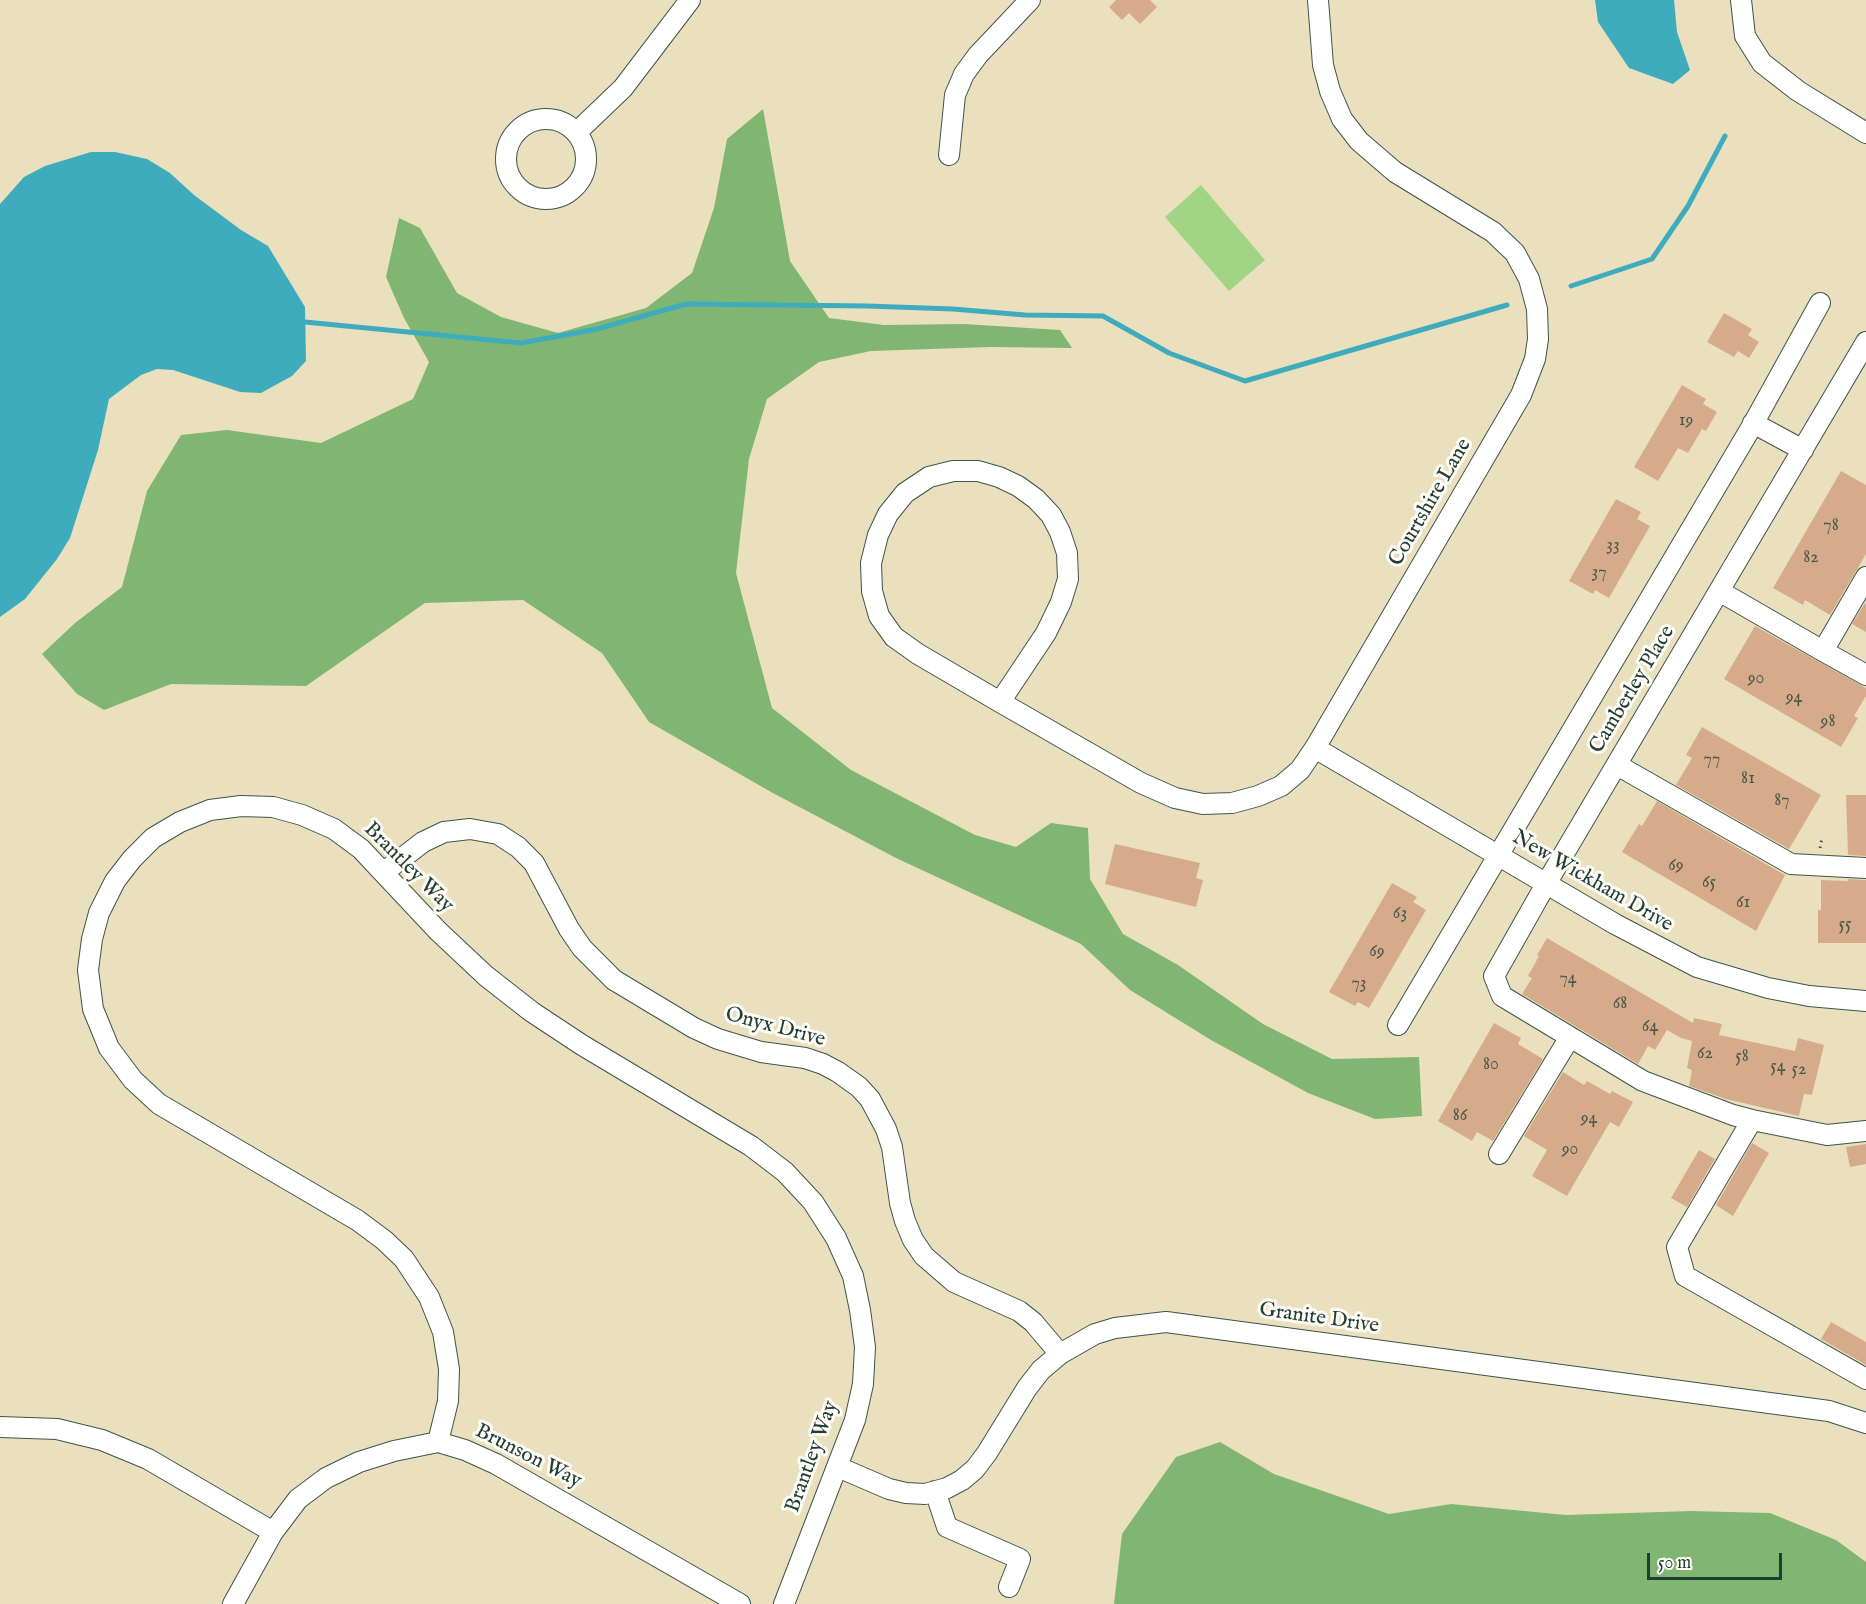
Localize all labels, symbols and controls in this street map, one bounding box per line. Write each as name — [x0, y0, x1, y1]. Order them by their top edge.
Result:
house number: 19 — [1679, 410, 1693, 432]
street label: Courtshire Lane — [1384, 435, 1478, 571]
house number: 78 — [1823, 515, 1839, 537]
house number: 33 — [1606, 535, 1620, 557]
house number: 82 — [1803, 547, 1819, 569]
house number: 37 — [1591, 562, 1607, 584]
street label: Camberley Place — [1585, 622, 1681, 758]
house number: 90 — [1748, 668, 1764, 690]
house number: 94 — [1786, 687, 1802, 709]
house number: 98 — [1821, 711, 1835, 733]
house number: 77 — [1704, 749, 1720, 771]
house number: 81 — [1741, 768, 1755, 790]
house number: 87 — [1774, 790, 1790, 812]
street label: Brantley Way — [358, 818, 458, 918]
street label: New Wickham Drive — [1507, 826, 1677, 938]
house number: 69 — [1668, 855, 1684, 877]
house number: 65 — [1702, 872, 1716, 894]
house number: 61 — [1736, 892, 1750, 914]
house number: 63 — [1393, 903, 1407, 925]
house number: 55 — [1838, 914, 1852, 936]
house number: 69 — [1369, 941, 1385, 963]
house number: 74 — [1559, 968, 1577, 990]
house number: 73 — [1351, 973, 1367, 995]
house number: 68 — [1613, 993, 1627, 1015]
street label: Onyx Drive — [722, 1003, 828, 1053]
house number: 64 — [1642, 1016, 1658, 1038]
house number: 62 — [1697, 1043, 1713, 1065]
house number: 58 — [1735, 1046, 1749, 1068]
house number: 80 — [1483, 1054, 1499, 1076]
house number: 54 — [1770, 1056, 1786, 1078]
house number: 52 — [1792, 1059, 1806, 1081]
house number: 86 — [1453, 1105, 1467, 1127]
house number: 94 — [1581, 1108, 1597, 1130]
house number: 90 — [1562, 1139, 1578, 1161]
street label: Granite Drive — [1258, 1298, 1380, 1340]
street label: Brantley Way — [781, 1398, 845, 1516]
street label: Brunson Way — [471, 1419, 585, 1495]
scale bar — [1650, 1541, 1785, 1579]
text: 50 m — [1658, 1552, 1691, 1575]

